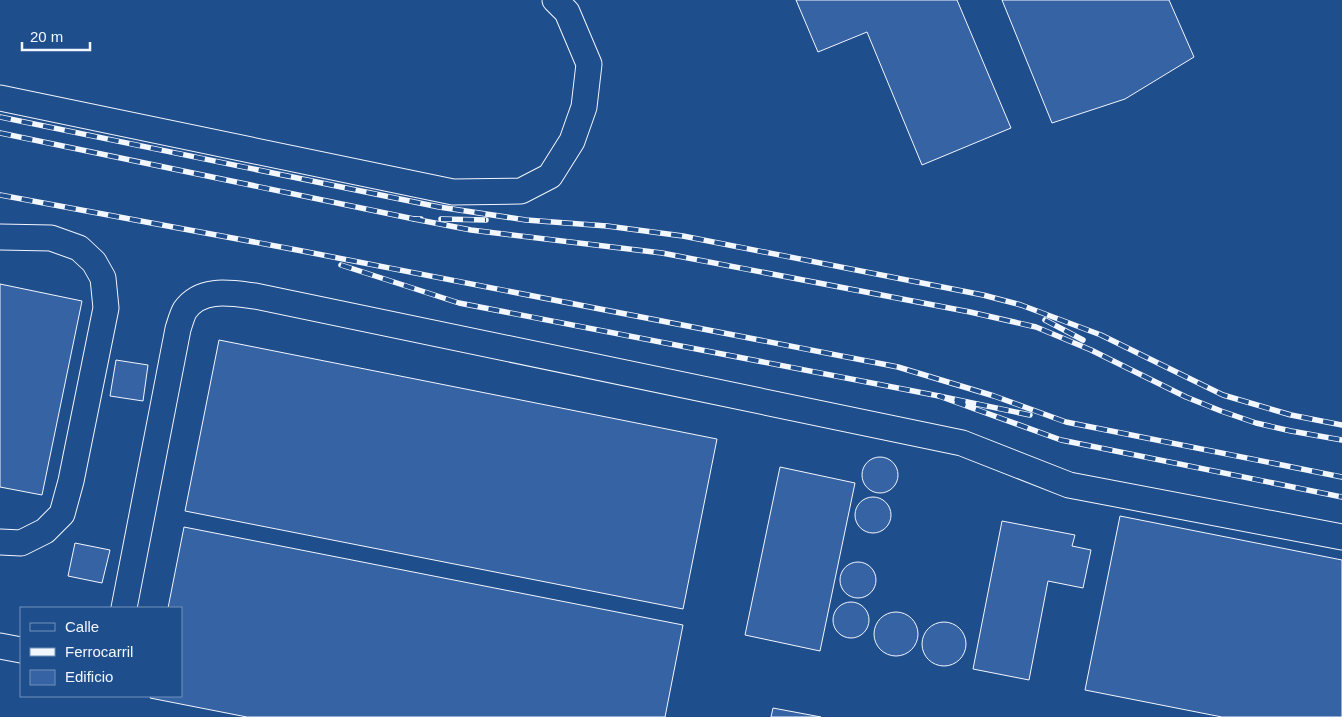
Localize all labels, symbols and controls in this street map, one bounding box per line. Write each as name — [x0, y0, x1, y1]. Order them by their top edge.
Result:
scale bar — [22, 20, 90, 52]
text: 20 m — [30, 28, 63, 45]
legend — [20, 607, 182, 697]
text: Calle — [65, 618, 99, 635]
text: Ferrocarril — [65, 643, 133, 660]
text: Edificio — [65, 668, 113, 685]

